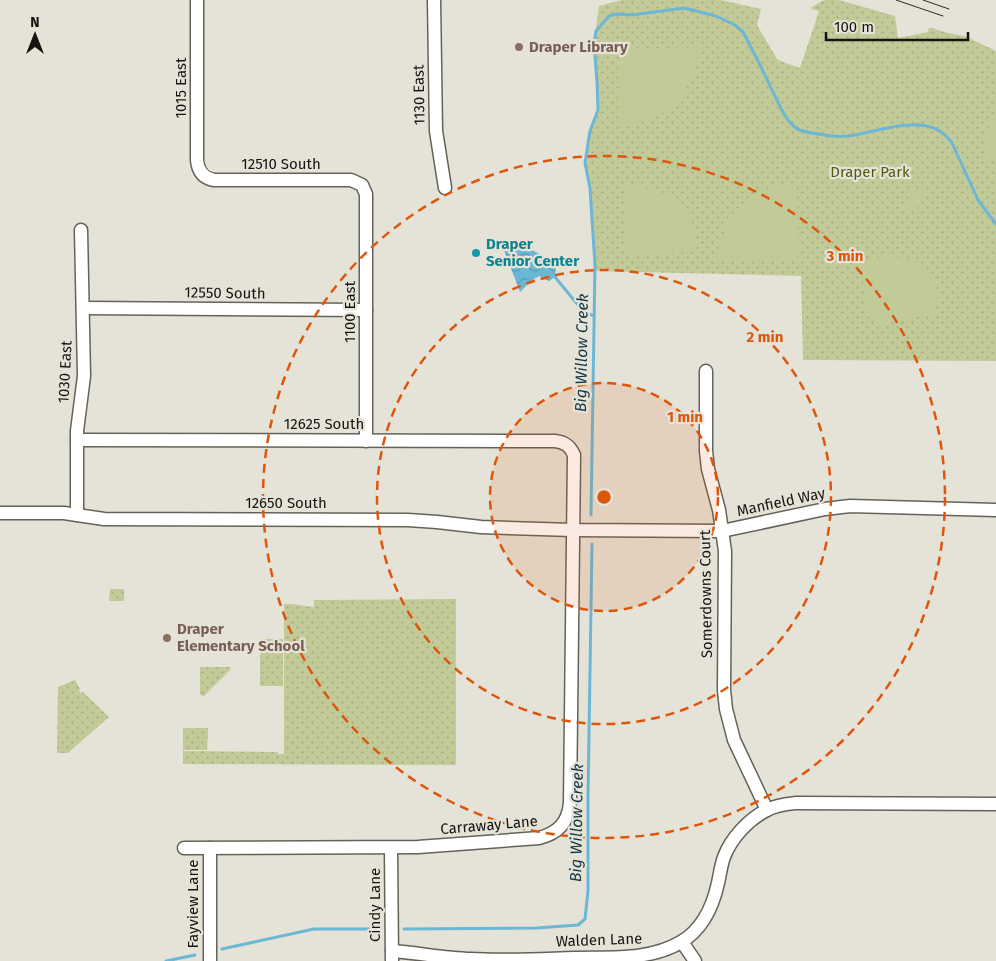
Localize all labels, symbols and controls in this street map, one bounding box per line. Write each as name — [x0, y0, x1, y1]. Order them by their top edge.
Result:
north arrow — [10, 10, 60, 60]
scale bar — [826, 10, 968, 42]
text: N — [30, 14, 40, 31]
text: 100 m — [834, 18, 874, 36]
place label: Draper Library — [529, 38, 628, 56]
marker: Draper Library — [513, 41, 525, 53]
street label: 1015 East — [172, 57, 190, 118]
street label: 1130 East — [409, 64, 429, 126]
street label: 12510 South — [241, 155, 321, 173]
park label: Draper Park — [830, 163, 910, 181]
place label: Draper Senior Center — [486, 235, 580, 270]
marker: Draper Senior Center — [470, 247, 482, 259]
text: 3 min — [826, 247, 863, 265]
street label: 1100 East — [341, 281, 359, 343]
street label: 12550 South — [184, 283, 266, 303]
water label: Big Willow Creek — [571, 293, 592, 412]
text: 2 min — [747, 328, 783, 346]
street label: 1030 East — [54, 340, 76, 404]
text: 1 min — [667, 408, 703, 426]
street label: 12625 South — [284, 415, 364, 433]
street label: Manfield Way — [735, 484, 827, 520]
centre of rings — [595, 488, 613, 506]
street label: 12650 South — [245, 494, 327, 512]
street label: Somerdowns Court — [696, 529, 716, 658]
place label: Draper Elementary School — [177, 620, 305, 655]
marker: Draper Elementary School — [161, 632, 173, 644]
water label: Big Willow Creek — [566, 763, 587, 882]
street label: Carraway Lane — [439, 812, 539, 838]
street label: Fayview Lane — [184, 860, 202, 948]
street label: Cindy Lane — [366, 868, 384, 942]
street label: Walden Lane — [555, 929, 643, 951]

